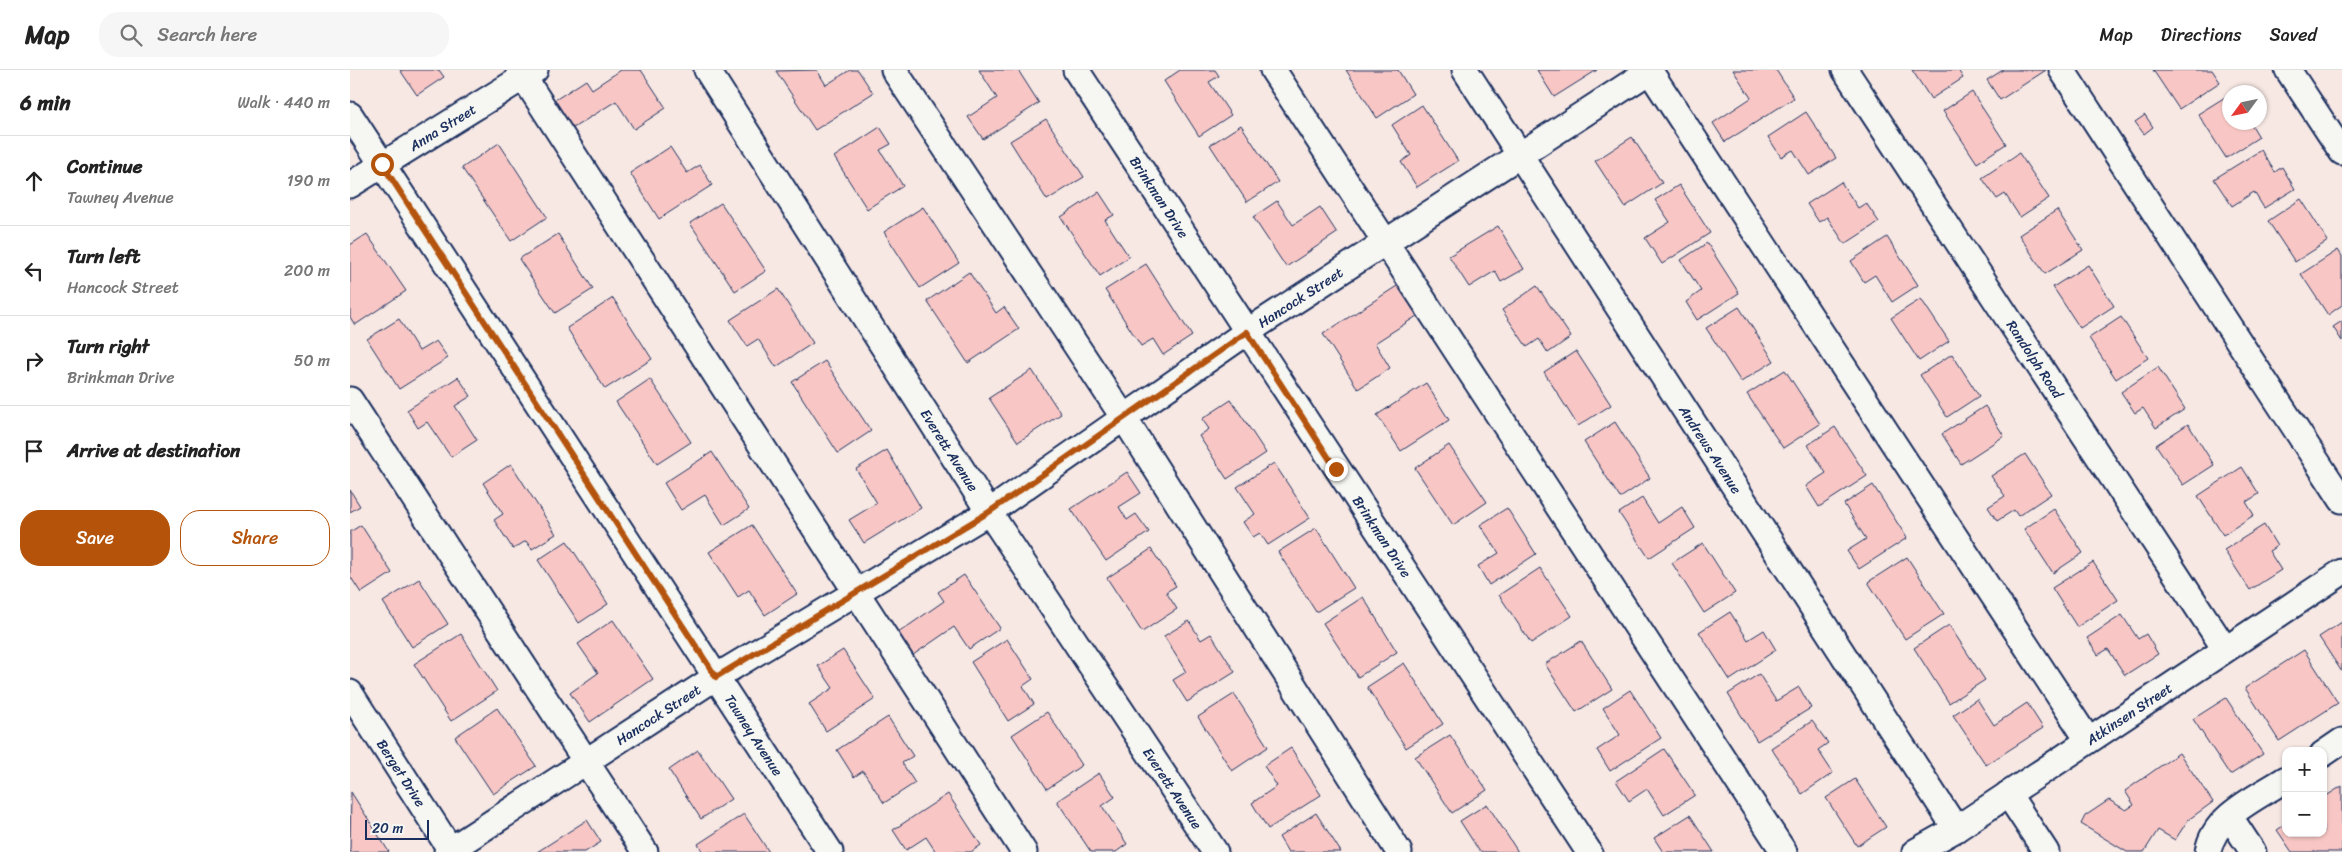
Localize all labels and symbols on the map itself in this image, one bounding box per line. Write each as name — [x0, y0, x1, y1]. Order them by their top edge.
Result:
north arrow — [2222, 85, 2267, 130]
street label: Anna Street — [403, 97, 481, 159]
street label: Brinkman Drive — [1123, 151, 1195, 244]
route start — [371, 153, 394, 176]
street label: Hancock Street — [1253, 261, 1348, 335]
street label: Randolph Road — [1999, 315, 2070, 405]
street label: Andrews Avenue — [1671, 399, 1748, 499]
street label: Everett Avenue — [913, 404, 985, 497]
route end — [1325, 458, 1348, 481]
street label: Brinkman Drive — [1345, 491, 1418, 583]
street label: Atkinsen Street — [2080, 676, 2178, 753]
street label: Hancock Street — [611, 678, 706, 752]
street label: Tawney Avenue — [717, 689, 789, 781]
street label: Berget Drive — [370, 734, 432, 812]
street label: Everett Avenue — [1136, 742, 1209, 835]
scale bar — [365, 817, 429, 840]

